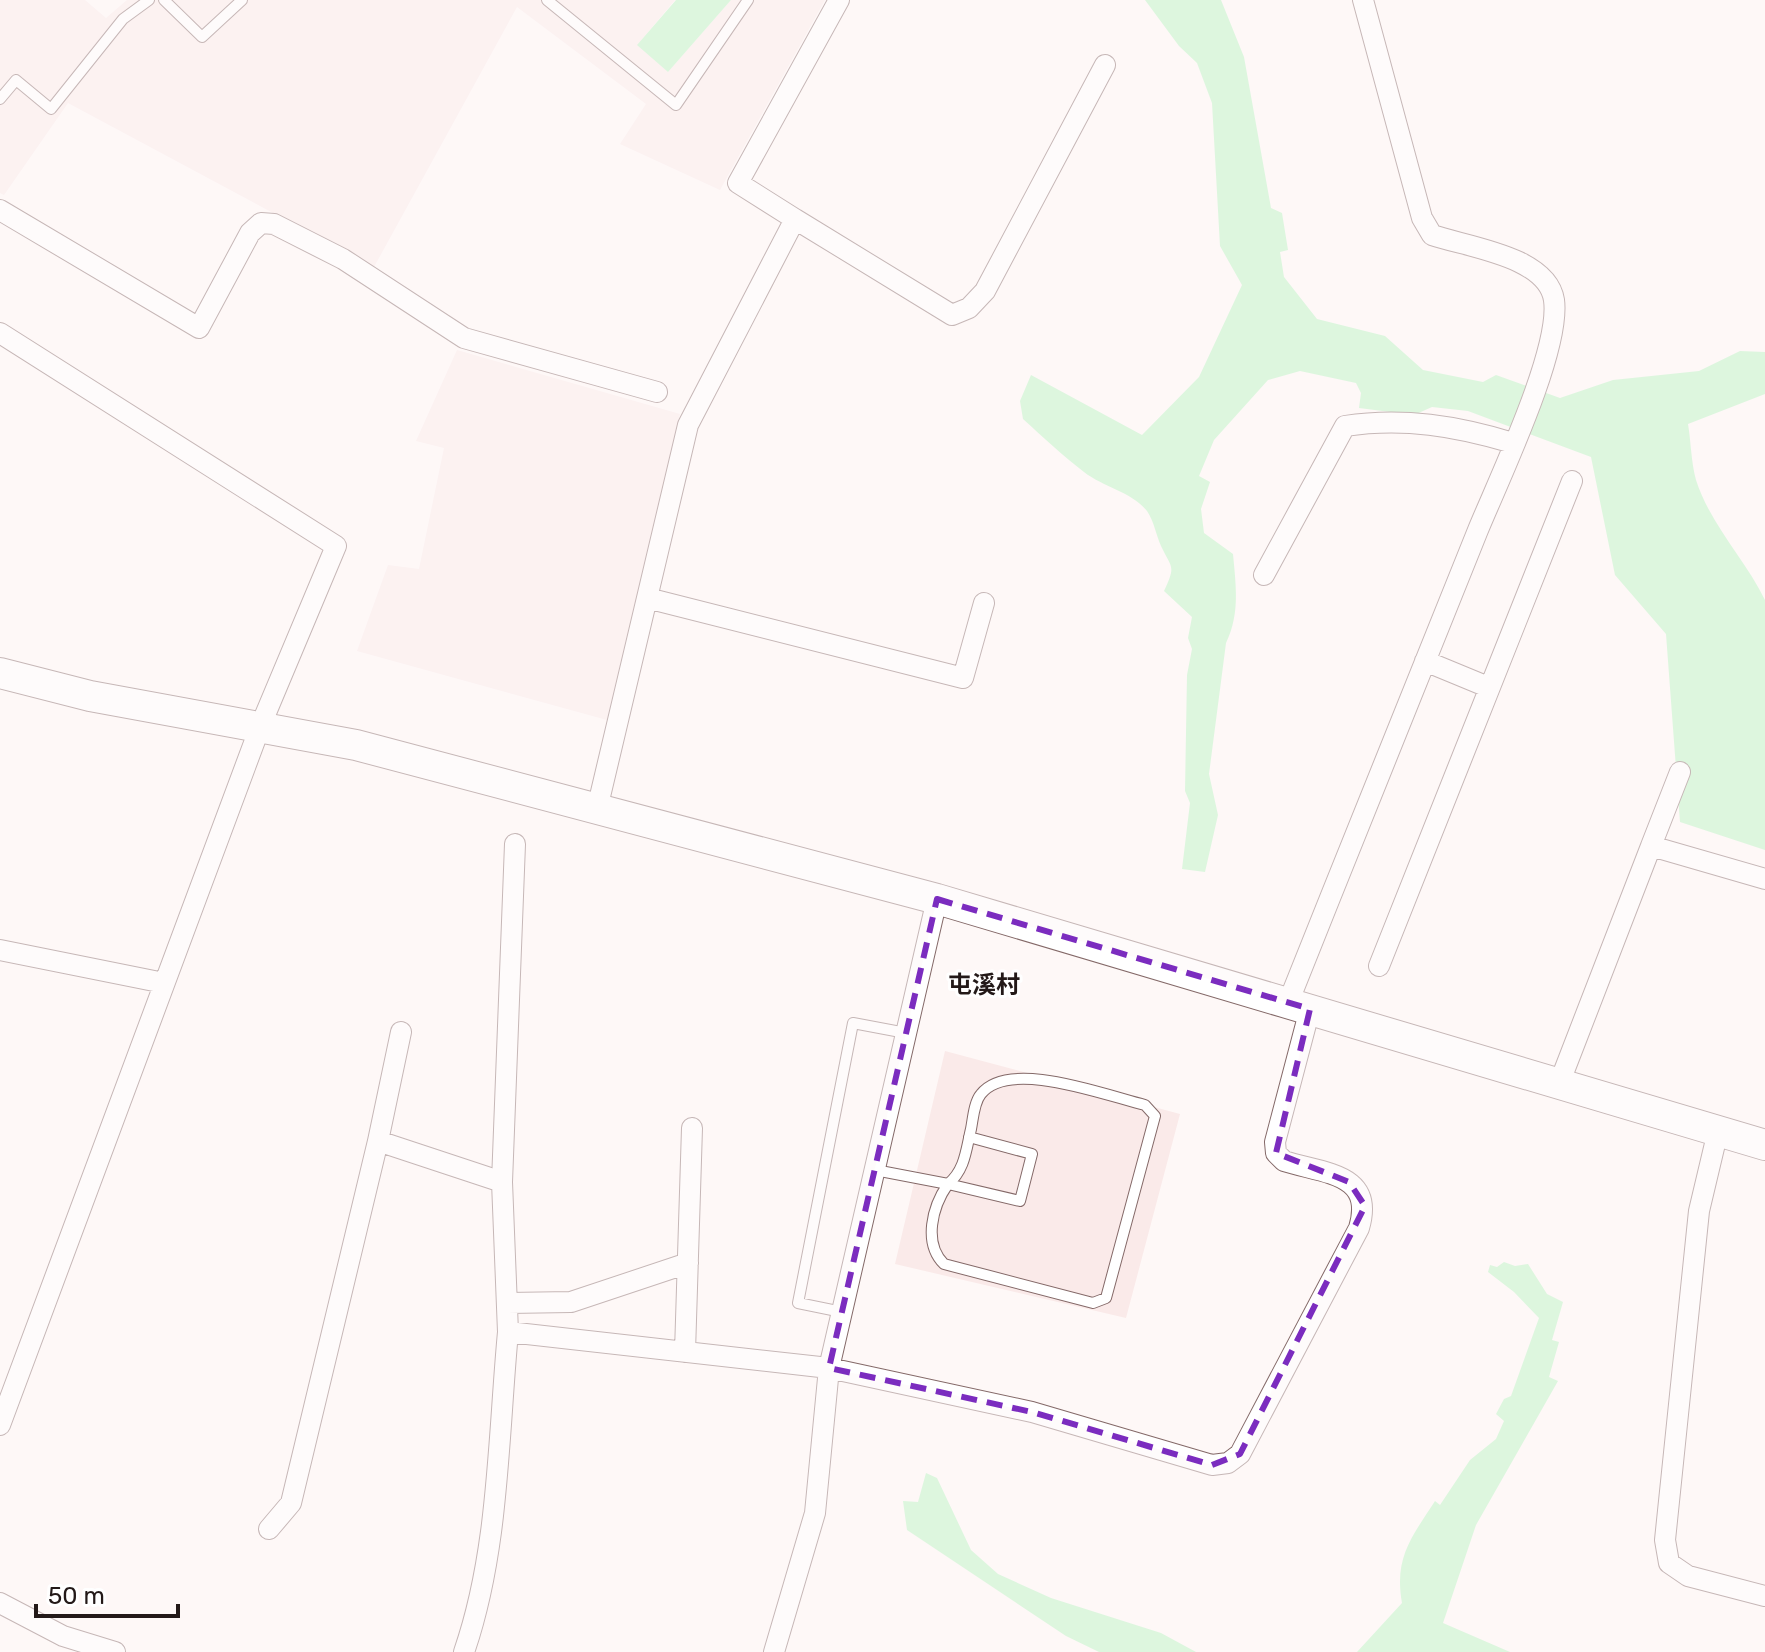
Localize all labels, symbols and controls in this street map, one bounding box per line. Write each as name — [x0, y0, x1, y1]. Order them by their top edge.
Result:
district label: 屯溪村 — [948, 971, 1020, 999]
scale bar — [36, 1568, 178, 1618]
text: 50 m — [48, 1582, 105, 1610]

